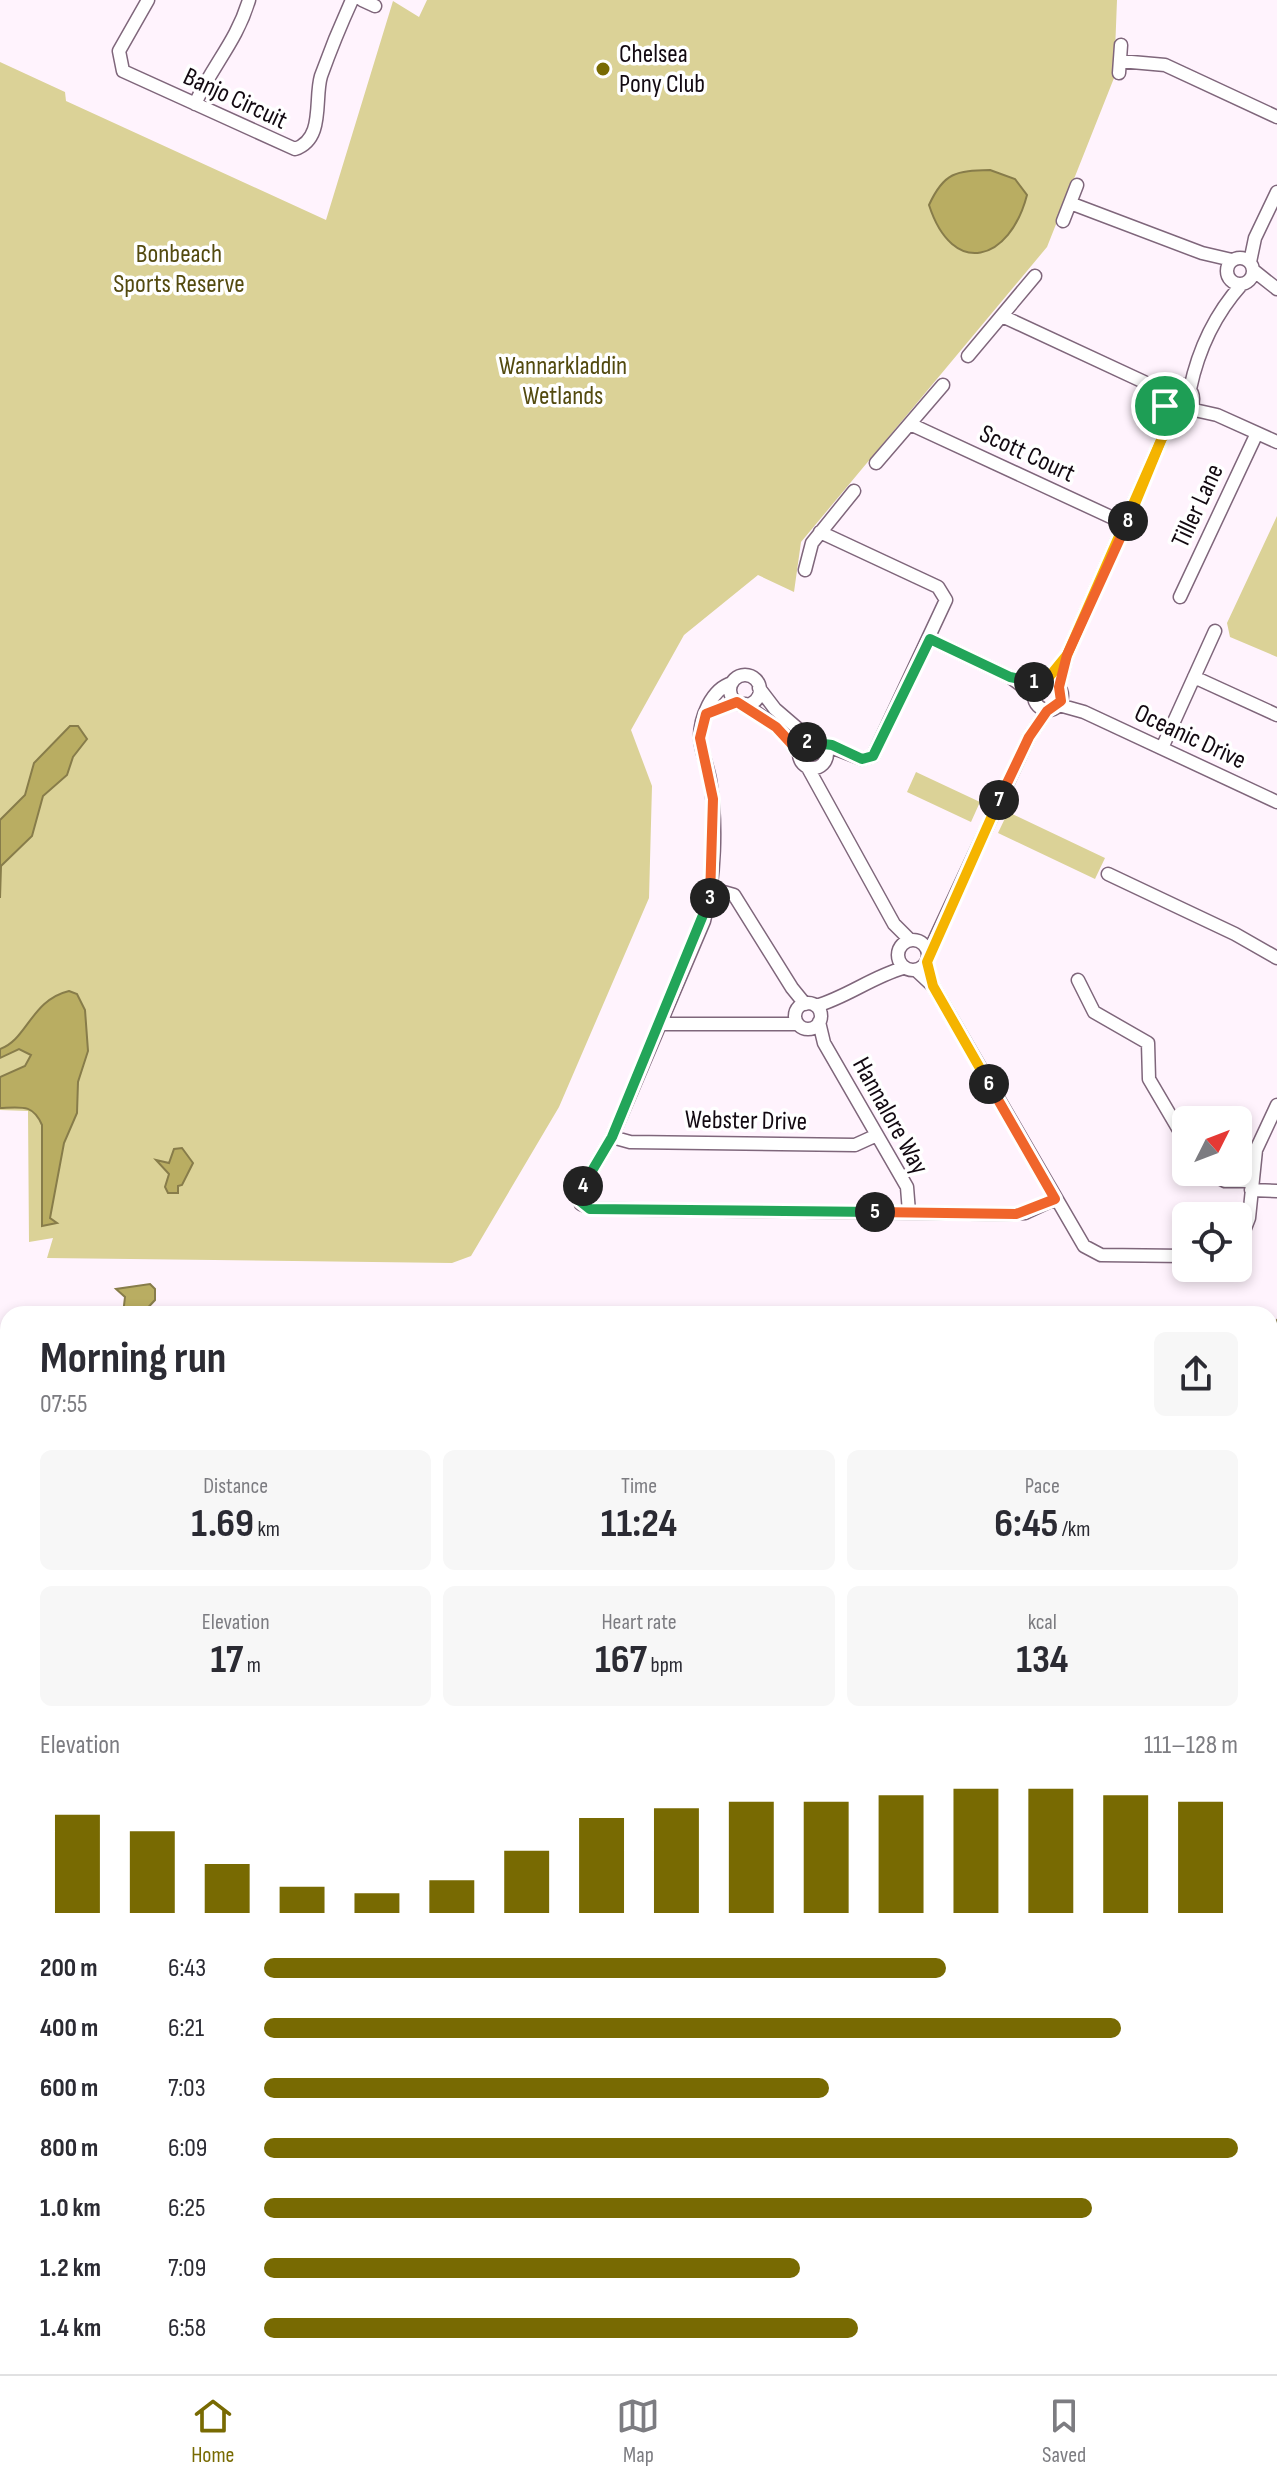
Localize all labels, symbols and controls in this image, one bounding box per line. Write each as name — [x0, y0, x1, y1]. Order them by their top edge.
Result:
place label: Chelsea Pony Club — [619, 39, 705, 100]
marker: Chelsea Pony Club — [594, 60, 612, 78]
street label: Banjo Circuit — [178, 62, 292, 137]
park label: Bonbeach Sports Reserve — [113, 239, 245, 300]
park label: Wannarkladdin Wetlands — [499, 351, 627, 412]
pin — [1131, 372, 1199, 440]
icon: arrive — [1143, 384, 1187, 428]
street label: Scott Court — [974, 418, 1080, 490]
street label: Tiller Lane — [1165, 459, 1231, 553]
pin: 8 — [1108, 501, 1148, 541]
text: 8 — [1123, 507, 1133, 534]
pin: 1 — [1014, 662, 1054, 702]
text: 1 — [1030, 668, 1038, 695]
street label: Oceanic Drive — [1129, 698, 1251, 776]
pin: 2 — [787, 722, 827, 762]
text: 2 — [802, 728, 812, 755]
pin: 7 — [979, 780, 1019, 820]
text: 7 — [994, 786, 1004, 813]
pin: 3 — [690, 878, 730, 918]
text: 3 — [705, 884, 715, 911]
street label: Hannalore Way — [845, 1052, 935, 1180]
pin: 6 — [969, 1064, 1009, 1104]
text: 6 — [984, 1070, 994, 1097]
street label: Webster Drive — [685, 1104, 807, 1138]
north arrow — [1172, 1106, 1252, 1186]
map controls — [1172, 1106, 1252, 1282]
pin: 4 — [563, 1166, 603, 1206]
text: 4 — [578, 1172, 588, 1199]
pin: 5 — [855, 1192, 895, 1232]
text: 5 — [870, 1198, 880, 1225]
button: locate — [1172, 1202, 1252, 1282]
text: Morning run — [40, 1332, 226, 1385]
button: share — [1154, 1332, 1238, 1416]
text: 07:55 — [40, 1389, 88, 1420]
text: Distance — [203, 1473, 268, 1500]
text: Time — [621, 1473, 657, 1500]
text: Pace — [1025, 1473, 1060, 1500]
text: 1.69 — [191, 1500, 254, 1548]
text: 11:24 — [601, 1500, 677, 1548]
text: 6:45 — [994, 1500, 1058, 1548]
text: km — [254, 1516, 280, 1543]
text: /km — [1058, 1516, 1090, 1543]
text: Elevation — [202, 1609, 270, 1636]
text: Heart rate — [601, 1609, 677, 1636]
text: kcal — [1028, 1609, 1057, 1636]
text: 17 — [210, 1636, 243, 1684]
text: 167 — [595, 1636, 647, 1684]
text: 134 — [1016, 1636, 1068, 1684]
text: m — [243, 1652, 261, 1679]
text: bpm — [647, 1652, 683, 1679]
text: Elevation — [40, 1730, 120, 1761]
text: 111–128 m — [1144, 1730, 1238, 1761]
text: 200 m — [40, 1953, 97, 1984]
text: 6:43 — [168, 1953, 206, 1984]
text: 400 m — [40, 2013, 98, 2044]
text: 6:21 — [168, 2013, 204, 2044]
text: 600 m — [40, 2073, 98, 2104]
text: 7:03 — [168, 2073, 206, 2104]
text: 800 m — [40, 2133, 98, 2164]
text: 6:09 — [168, 2133, 207, 2164]
text: 1.0 km — [40, 2193, 101, 2224]
text: 6:25 — [168, 2193, 205, 2224]
text: 1.2 km — [40, 2253, 101, 2284]
text: 7:09 — [168, 2253, 206, 2284]
text: 1.4 km — [40, 2313, 101, 2344]
text: 6:58 — [168, 2313, 206, 2344]
tab: Home — [191, 2394, 235, 2469]
tab: Map — [616, 2394, 660, 2469]
tab: Saved — [1042, 2394, 1086, 2469]

